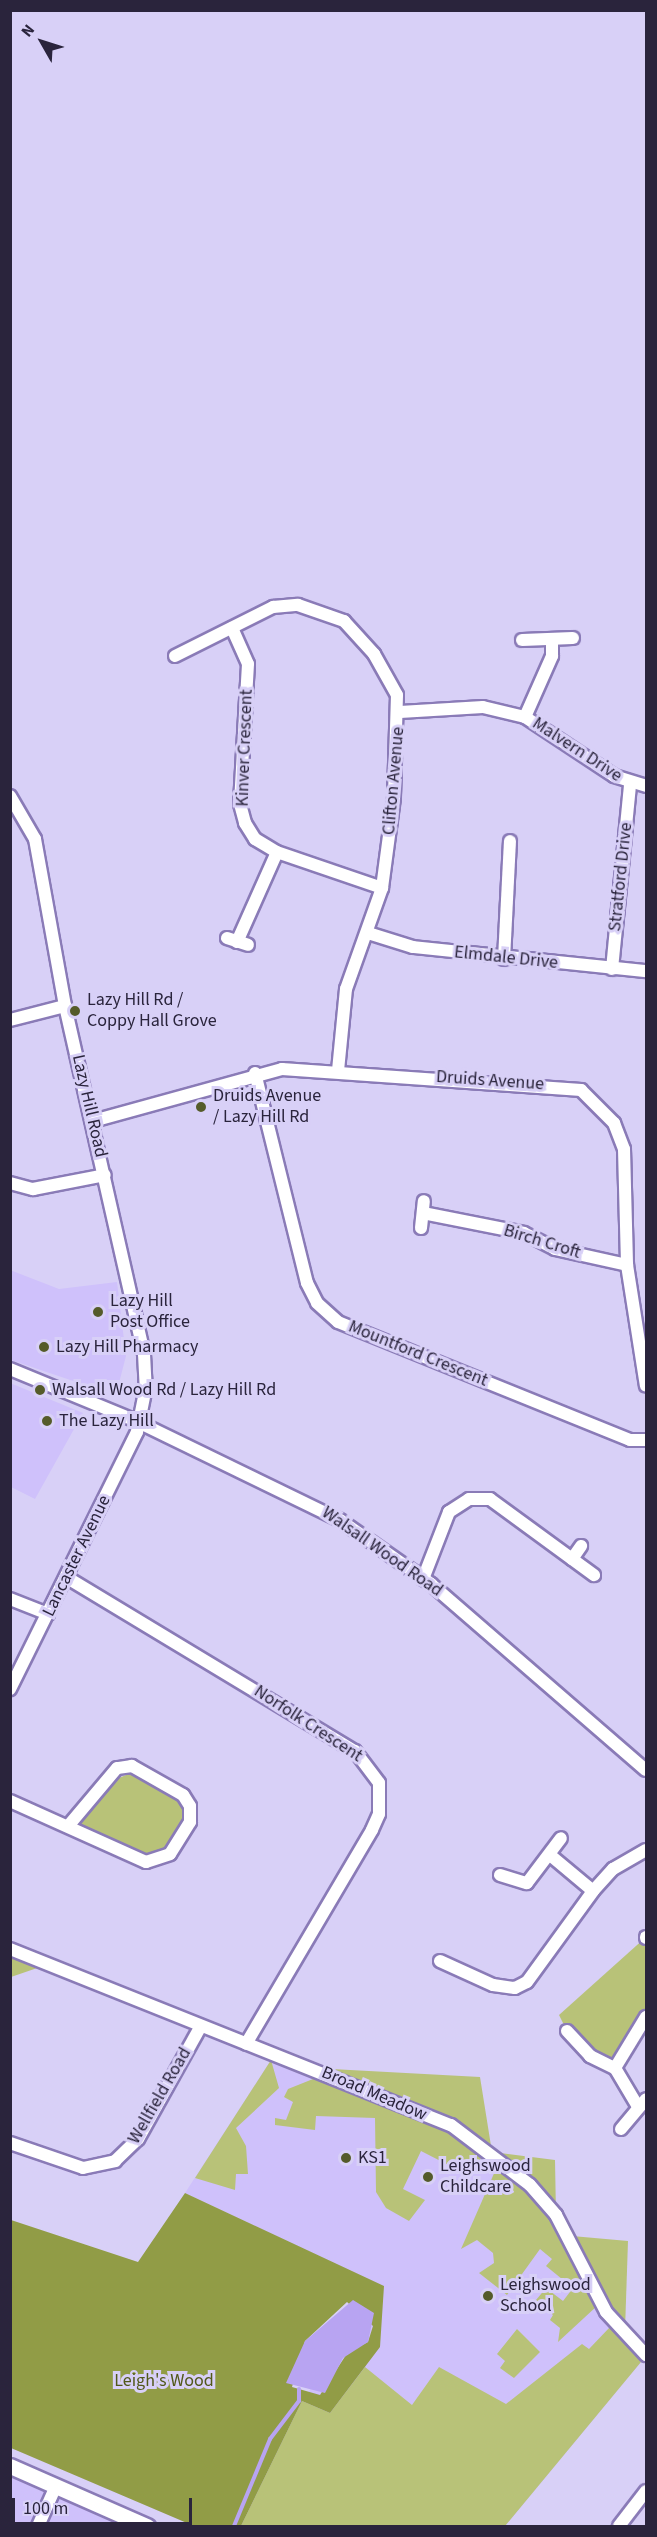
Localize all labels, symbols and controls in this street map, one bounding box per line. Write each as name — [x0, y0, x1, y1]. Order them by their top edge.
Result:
north arrow — [12, 12, 72, 72]
text: N — [16, 20, 40, 42]
street label: Kinver Crescent — [232, 689, 258, 807]
street label: Malvern Drive — [528, 713, 626, 787]
street label: Clifton Avenue — [379, 726, 409, 836]
street label: Stratford Drive — [605, 821, 637, 933]
street label: Elmdale Drive — [453, 942, 559, 974]
place label: Lazy Hill Rd / Coppy Hall Grove — [87, 990, 217, 1032]
marker: Lazy Hill Rd / Coppy Hall Grove — [68, 1004, 82, 1018]
street label: Lazy Hill Road — [67, 1052, 111, 1160]
street label: Druids Avenue — [435, 1066, 545, 1096]
place label: Druids Avenue / Lazy Hill Rd — [213, 1086, 321, 1128]
marker: Druids Avenue / Lazy Hill Rd — [194, 1100, 208, 1114]
street label: Birch Croft — [501, 1220, 583, 1264]
place label: Lazy Hill Post Office — [110, 1291, 190, 1334]
marker: Lazy Hill Post Office — [91, 1305, 105, 1319]
street label: Mountford Crescent — [345, 1316, 491, 1392]
place label: Lazy Hill Pharmacy — [56, 1336, 198, 1358]
marker: Lazy Hill Pharmacy — [37, 1340, 51, 1354]
place label: Walsall Wood Rd / Lazy Hill Rd — [52, 1379, 276, 1401]
marker: Walsall Wood Rd / Lazy Hill Rd — [33, 1383, 47, 1397]
place label: The Lazy Hill — [59, 1410, 154, 1432]
marker: The Lazy Hill — [40, 1414, 54, 1428]
street label: Lancaster Avenue — [38, 1492, 116, 1620]
street label: Walsall Wood Road — [317, 1502, 447, 1602]
street label: Norfolk Crescent — [250, 1681, 366, 1767]
street label: Wellfield Road — [124, 2044, 196, 2148]
street label: Broad Meadow — [318, 2062, 430, 2126]
place label: KS1 — [358, 2147, 387, 2169]
marker: KS1 — [339, 2151, 353, 2165]
place label: Leighswood Childcare — [440, 2156, 531, 2198]
marker: Leighswood Childcare — [421, 2170, 435, 2184]
place label: Leighswood School — [500, 2275, 591, 2318]
marker: Leighswood School — [481, 2289, 495, 2303]
park label: Leigh's Wood — [114, 2370, 214, 2392]
scale bar — [15, 2486, 195, 2524]
text: 100 m — [23, 2496, 68, 2521]

